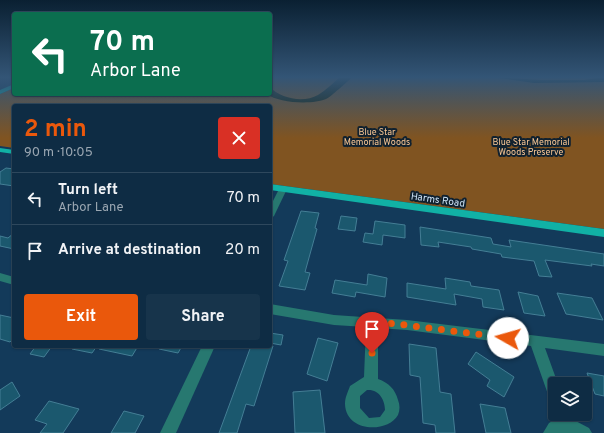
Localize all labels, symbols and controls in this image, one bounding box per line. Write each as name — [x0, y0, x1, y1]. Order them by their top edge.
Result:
text: 70 m — [90, 25, 155, 61]
icon: left — [24, 28, 76, 80]
text: Arbor Lane — [90, 60, 181, 83]
text: 2 min — [24, 115, 87, 145]
button: close — [218, 117, 260, 159]
park label: Blue Star Memorial Woods — [344, 127, 410, 148]
park label: Blue Star Memorial Woods Preserve — [492, 137, 570, 158]
text: 90 m · 10:05 — [24, 145, 93, 161]
text: Turn left — [58, 181, 118, 200]
icon: left — [24, 188, 46, 210]
text: 70 m — [227, 189, 260, 208]
street label: Harms Road — [410, 190, 466, 211]
text: Arbor Lane — [58, 200, 123, 216]
icon: arrive — [24, 240, 46, 262]
text: Arrive at destination — [58, 241, 201, 260]
text: 20 m — [225, 241, 260, 260]
button: Exit — [24, 294, 138, 340]
button: Share — [146, 294, 260, 340]
pin — [355, 312, 389, 353]
position arrow — [487, 317, 529, 359]
icon: arrive — [361, 318, 383, 340]
map controls — [548, 377, 592, 421]
button: layers — [548, 377, 592, 421]

